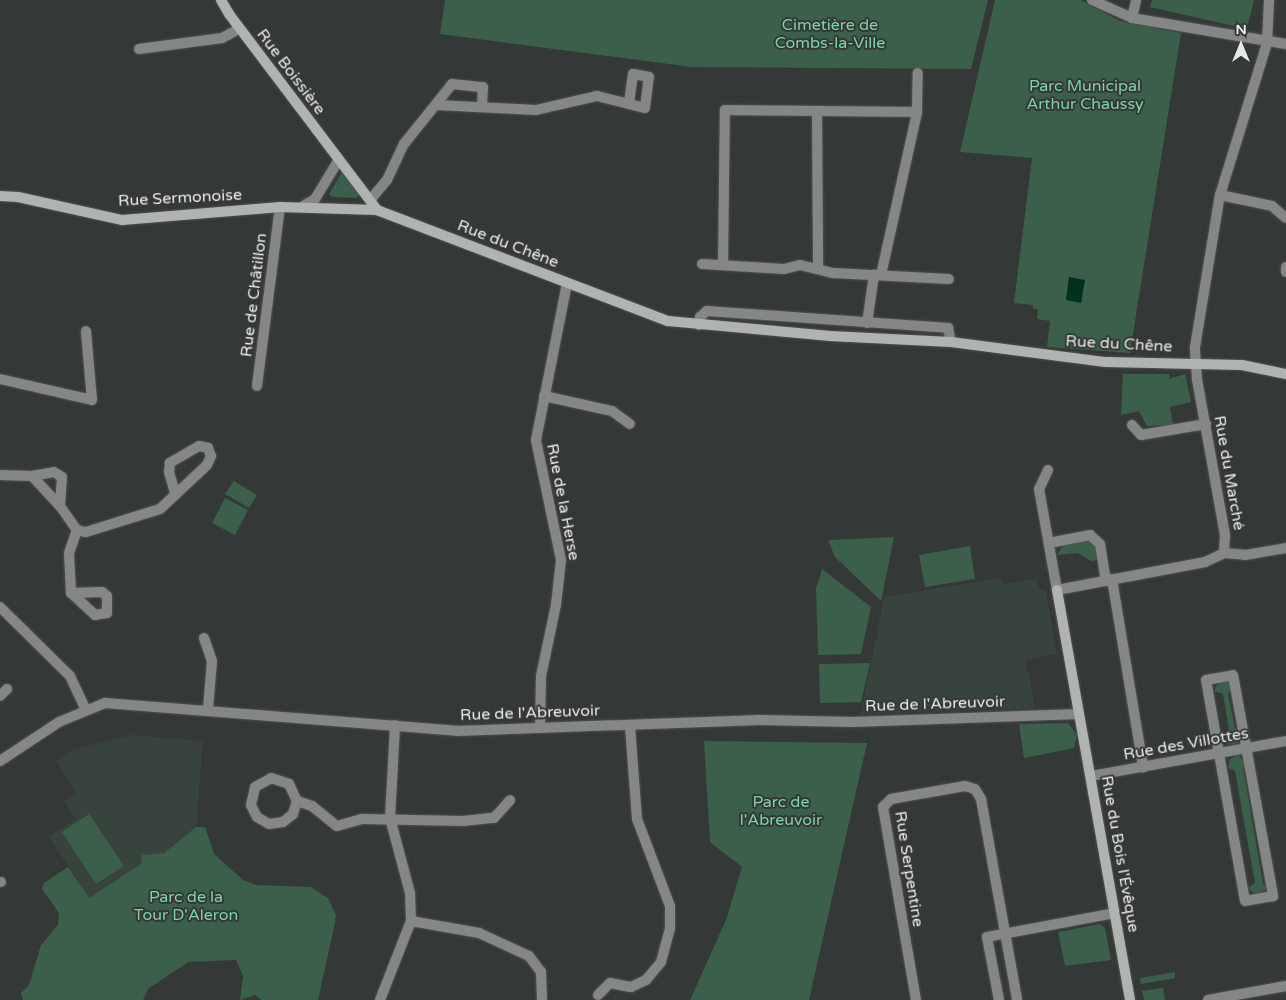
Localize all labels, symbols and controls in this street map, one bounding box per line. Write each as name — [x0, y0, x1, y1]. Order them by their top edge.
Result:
park label: Cimetière de Combs-la-Ville — [775, 15, 885, 53]
north arrow — [1216, 20, 1266, 70]
text: N — [1235, 21, 1247, 38]
street label: Rue Boissière — [253, 25, 329, 119]
park label: Parc Municipal Arthur Chaussy — [1026, 76, 1144, 114]
street label: Rue Sermonoise — [118, 185, 242, 211]
street label: Rue du Chêne — [455, 216, 561, 272]
street label: Rue de Châtillon — [237, 232, 271, 358]
street label: Rue du Chêne — [1065, 332, 1173, 356]
street label: Rue du Marché — [1209, 414, 1249, 532]
street label: Rue de la Herse — [542, 442, 584, 562]
street label: Rue de l'Abreuvoir — [865, 692, 1005, 716]
street label: Rue de l'Abreuvoir — [460, 701, 600, 725]
street label: Rue des Villottes — [1122, 724, 1250, 764]
street label: Rue du Bois l'Évêque — [1097, 774, 1143, 934]
park label: Parc de l'Abreuvoir — [740, 792, 822, 830]
street label: Rue Serpentine — [890, 810, 928, 928]
park label: Parc de la Tour D'Aleron — [134, 887, 238, 925]

